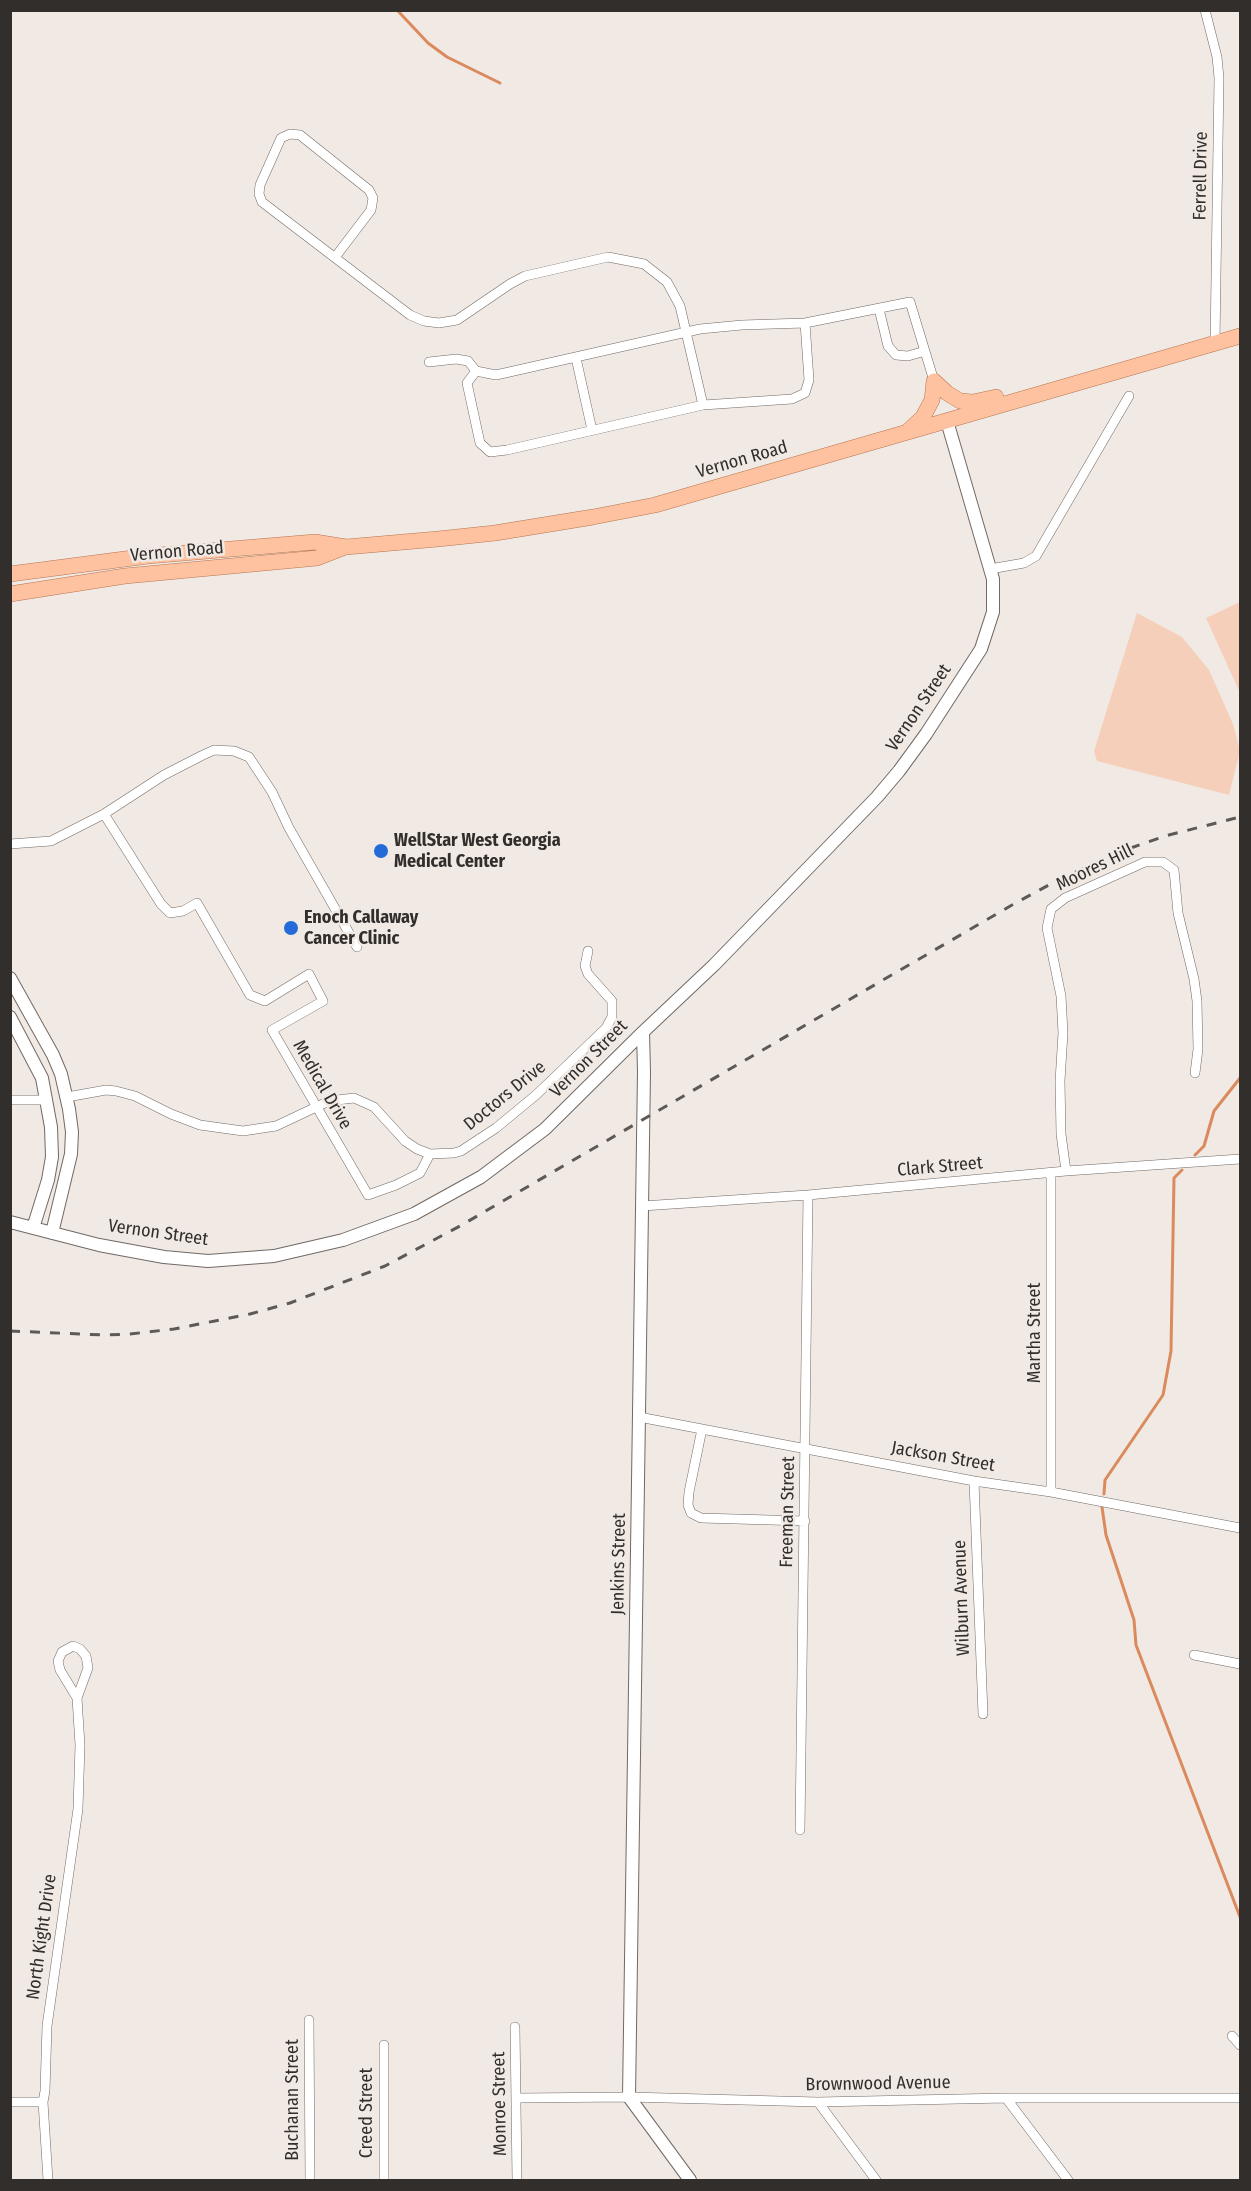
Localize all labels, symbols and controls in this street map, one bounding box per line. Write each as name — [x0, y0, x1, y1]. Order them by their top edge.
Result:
street label: Ferrell Drive — [1189, 131, 1213, 221]
street label: Vernon Road — [694, 437, 790, 483]
street label: Vernon Road — [129, 537, 225, 567]
street label: Vernon Street — [882, 660, 956, 756]
place label: WellStar West Georgia Medical Center — [394, 830, 561, 872]
street label: Moores Hill — [1053, 840, 1137, 896]
marker: WellStar West Georgia Medical Center — [372, 842, 390, 860]
place label: Enoch Callaway Cancer Clinic — [304, 907, 418, 950]
marker: Enoch Callaway Cancer Clinic — [282, 919, 300, 937]
street label: Vernon Street — [546, 1016, 632, 1102]
street label: Medical Drive — [288, 1037, 356, 1133]
street label: Doctors Drive — [460, 1057, 550, 1135]
street label: Clark Street — [896, 1153, 984, 1181]
street label: Vernon Street — [107, 1215, 209, 1251]
street label: Martha Street — [1024, 1283, 1046, 1383]
street label: Jackson Street — [889, 1437, 997, 1477]
street label: Freeman Street — [776, 1456, 800, 1568]
street label: Jenkins Street — [607, 1513, 631, 1615]
street label: Wilburn Avenue — [949, 1540, 975, 1656]
street label: North Kight Drive — [23, 1873, 61, 2001]
street label: Buchanan Street — [282, 2039, 304, 2161]
street label: Monroe Street — [488, 2052, 512, 2156]
street label: Creed Street — [356, 2068, 378, 2158]
street label: Brownwood Avenue — [805, 2072, 951, 2096]

